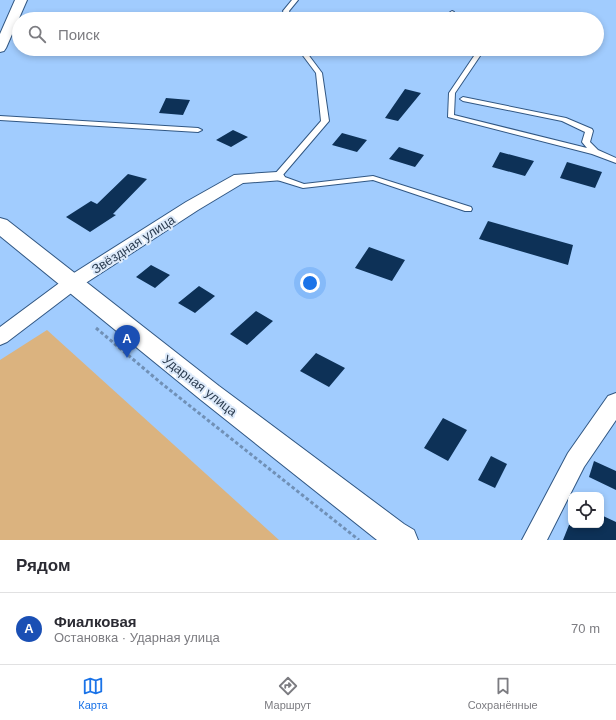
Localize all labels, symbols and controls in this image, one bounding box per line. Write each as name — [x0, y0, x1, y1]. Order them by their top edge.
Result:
search box — [12, 12, 604, 56]
icon: search — [26, 23, 48, 45]
text: Поиск — [58, 26, 100, 43]
street label: Звёздная улица — [89, 212, 178, 277]
your location — [300, 273, 320, 293]
pin: A — [114, 325, 140, 358]
street label: Ударная улица — [160, 352, 240, 420]
map controls — [568, 492, 604, 528]
button: locate — [568, 492, 604, 528]
text: Рядом — [16, 556, 71, 575]
text: Фиалковая — [54, 613, 137, 630]
text: A — [24, 621, 34, 636]
text: 70 m — [571, 621, 600, 636]
text: Остановка · Ударная улица — [54, 630, 220, 645]
tab: Карта — [78, 675, 108, 711]
tab: Маршрут — [264, 675, 311, 711]
tab: Сохранённые — [468, 675, 538, 711]

